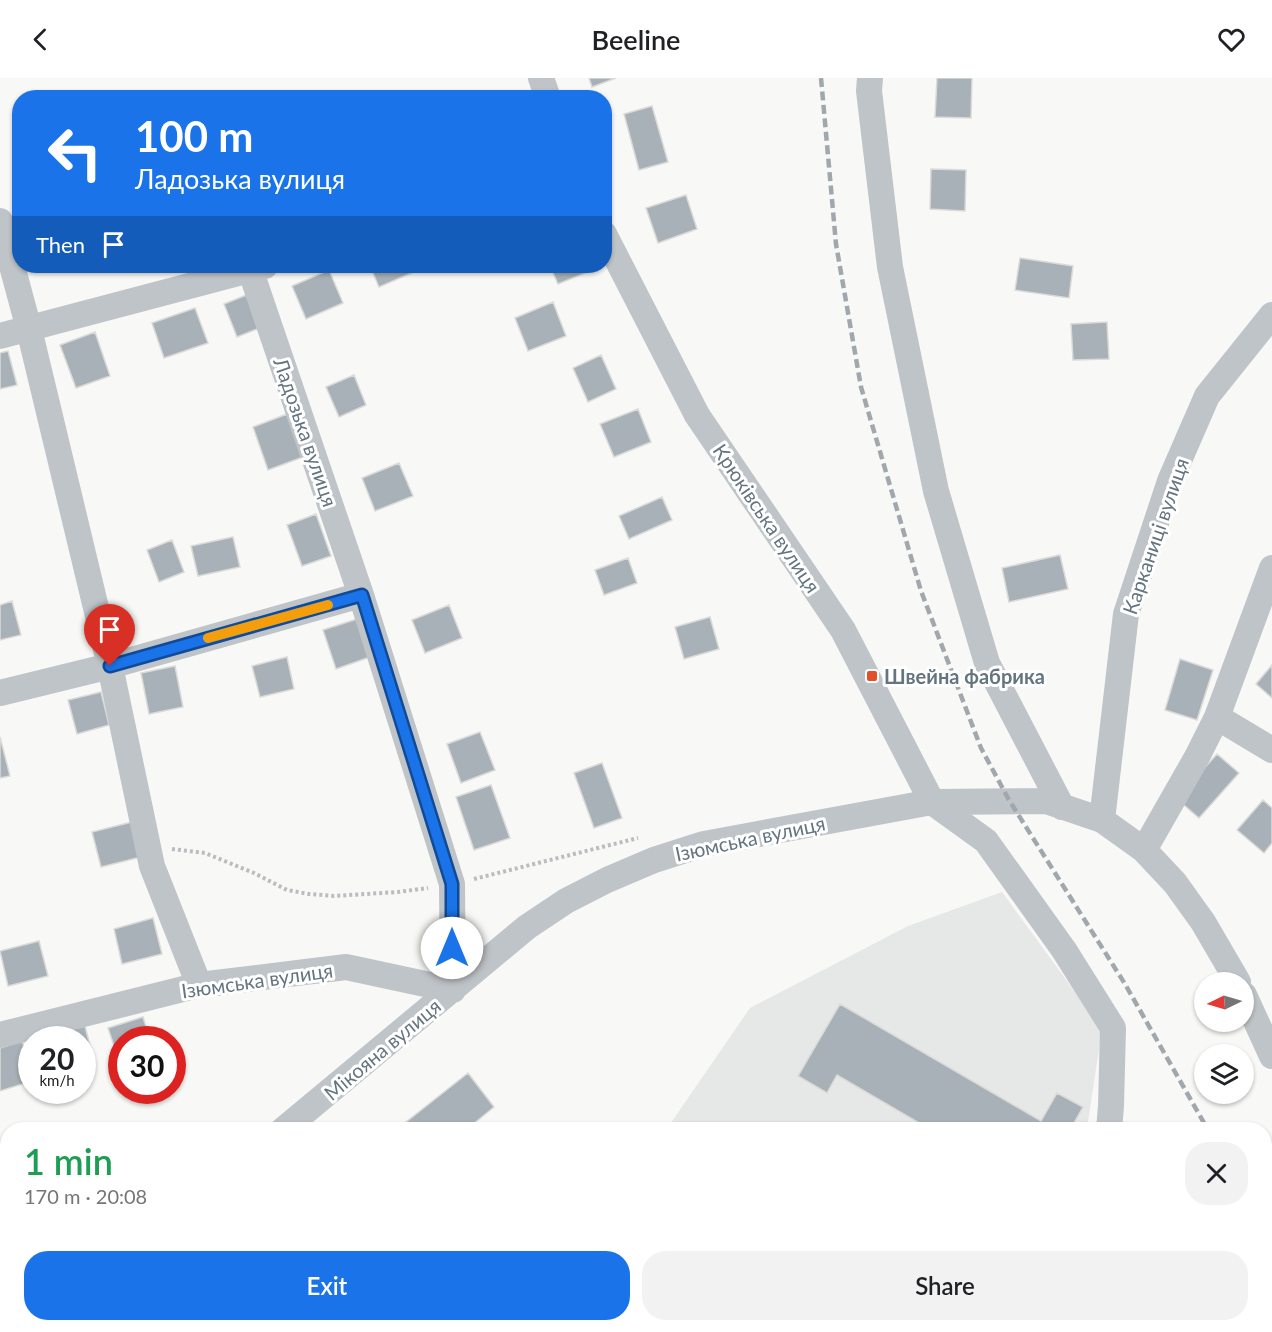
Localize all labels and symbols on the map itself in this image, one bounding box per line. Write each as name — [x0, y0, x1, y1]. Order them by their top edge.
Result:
street label: Ладозька вулиця — [269, 354, 343, 510]
street label: Крюківська вулиця — [708, 439, 826, 597]
street label: Карканиці вулиця — [1117, 455, 1193, 617]
pin — [84, 604, 135, 666]
place label: Швейна фабрика — [884, 664, 1045, 688]
marker: Швейна фабрика — [865, 669, 879, 683]
street label: Ізюмська вулиця — [673, 810, 827, 866]
position arrow — [420, 916, 484, 980]
street label: Ізюмська вулиця — [180, 957, 334, 1003]
north arrow — [1194, 972, 1254, 1032]
street label: Мікояна вулиця — [319, 993, 445, 1105]
speed limit sign: 30 — [108, 1026, 186, 1104]

